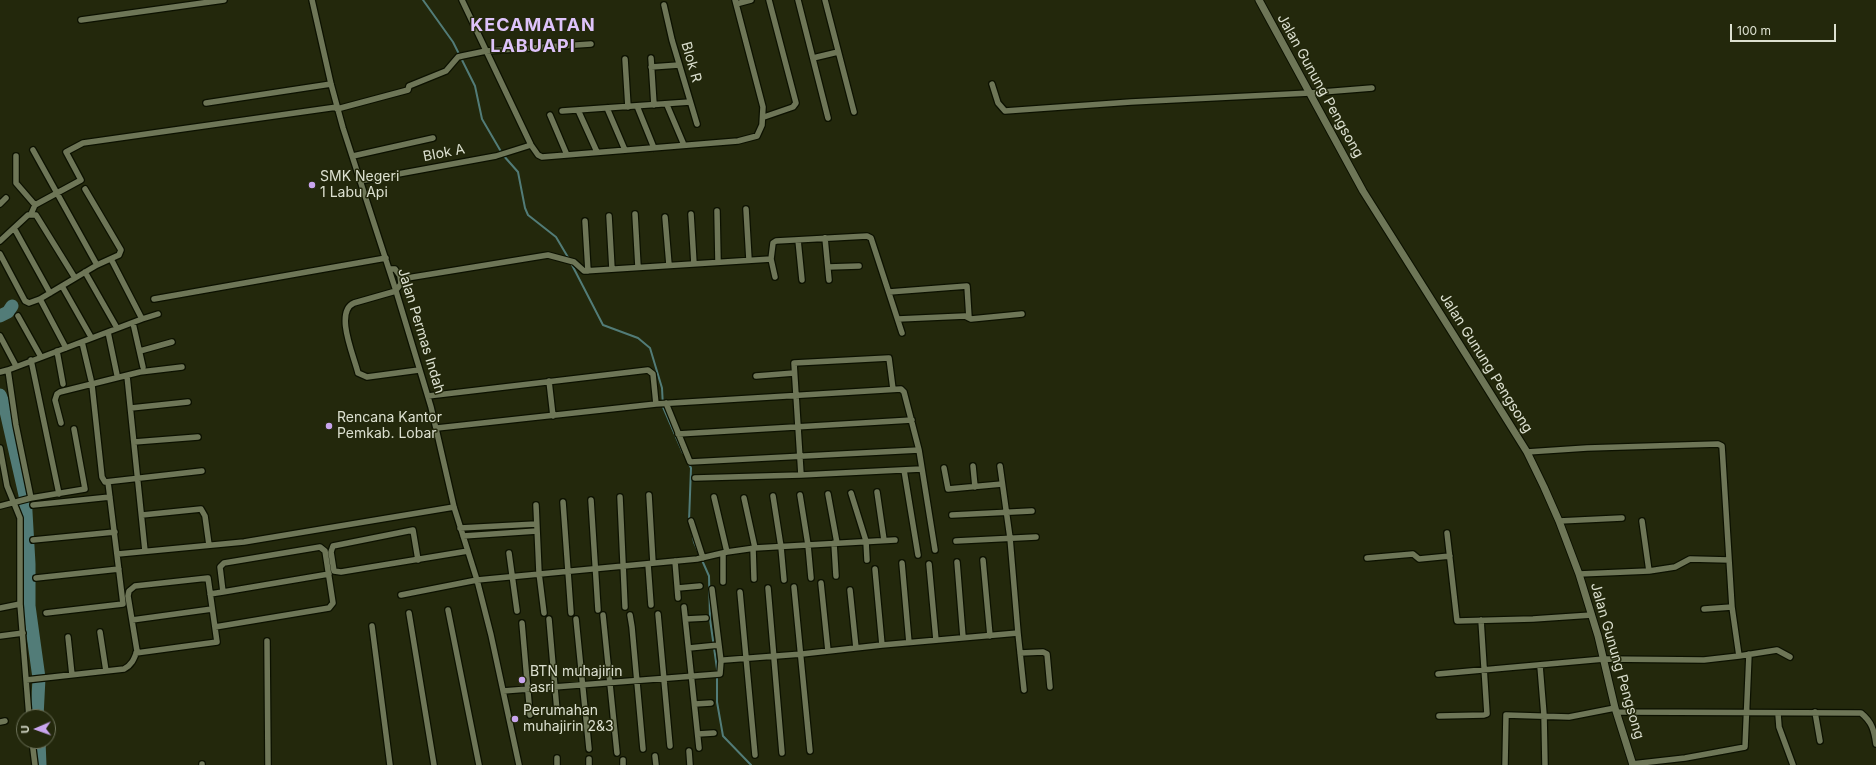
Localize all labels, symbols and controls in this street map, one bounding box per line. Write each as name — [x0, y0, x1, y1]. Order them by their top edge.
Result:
street label: Jalan Gunung Pengsong — [1273, 11, 1367, 161]
district label: KECAMATAN LABUAPI — [470, 15, 596, 58]
scale bar — [1732, 16, 1838, 42]
text: 100 m — [1737, 23, 1771, 38]
street label: Blok R — [677, 40, 705, 84]
street label: Blok A — [422, 141, 466, 165]
place label: SMK Negeri 1 Labu Api — [320, 169, 399, 202]
marker: SMK Negeri 1 Labu Api — [307, 180, 317, 190]
street label: Jalan Permas Indah — [394, 266, 448, 396]
street label: Jalan Gunung Pengsong — [1436, 290, 1536, 436]
place label: Rencana Kantor Pemkab. Lobar — [337, 410, 442, 442]
marker: Rencana Kantor Pemkab. Lobar — [324, 421, 334, 431]
street label: Jalan Gunung Pengsong — [1587, 581, 1647, 741]
place label: BTN muhajirin asri — [530, 664, 623, 696]
marker: BTN muhajirin asri — [517, 675, 527, 685]
place label: Perumahan muhajirin 2&3 — [523, 703, 614, 736]
north arrow — [16, 709, 56, 749]
marker: Perumahan muhajirin 2&3 — [510, 714, 520, 724]
text: U — [18, 725, 32, 734]

